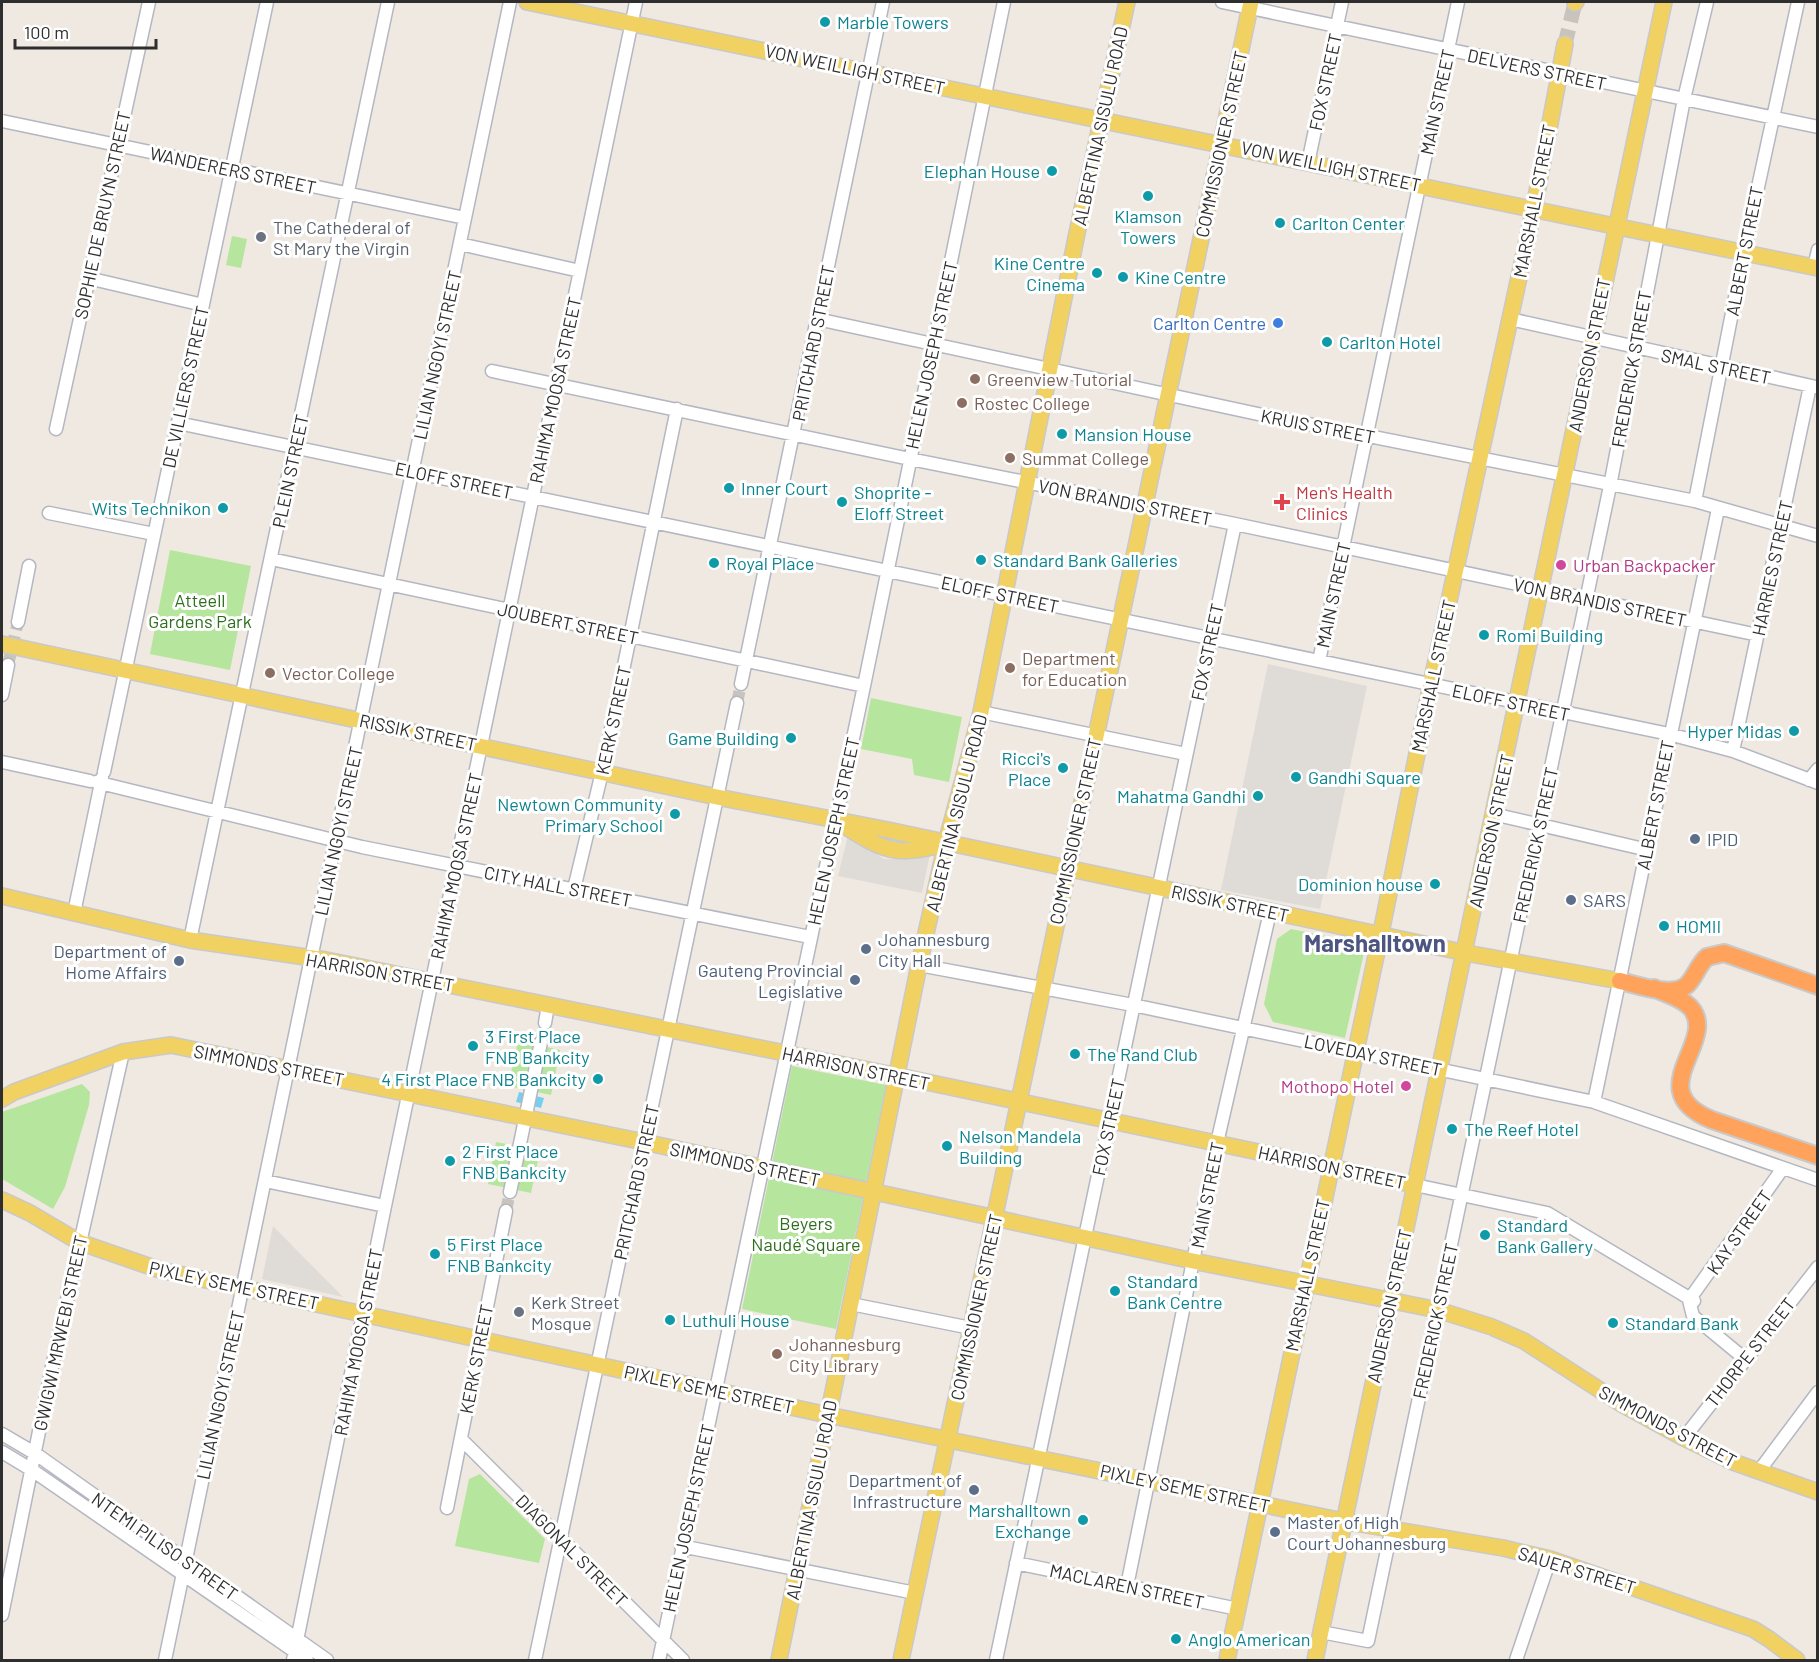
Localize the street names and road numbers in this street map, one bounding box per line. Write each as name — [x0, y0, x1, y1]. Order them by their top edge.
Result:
street label: ALBERTINA SISULU ROAD — [1068, 24, 1132, 228]
street label: FOX STREET — [1304, 31, 1346, 133]
street label: VON WEILLIGH STREET — [763, 39, 947, 99]
street label: DELVERS STREET — [1466, 44, 1608, 94]
street label: MAIN STREET — [1415, 47, 1459, 157]
street label: COMMISSIONER STREET — [1190, 49, 1252, 239]
street label: SOPHIE DE BRUYN STREET — [69, 109, 135, 321]
street label: MARSHALL STREET — [1508, 123, 1560, 279]
street label: VON WEILLIGH STREET — [1239, 136, 1423, 196]
street label: WANDERERS STREET — [148, 142, 318, 198]
street label: ALBERT STREET — [1721, 184, 1767, 318]
street label: HELEN JOSEPH STREET — [900, 259, 962, 451]
street label: PRITCHARD STREET — [787, 263, 839, 423]
street label: LILIAN NGOYI STREET — [408, 268, 466, 442]
street label: ANDERSON STREET — [1563, 276, 1615, 434]
street label: FREDERICK STREET — [1606, 289, 1656, 449]
street label: RAHIMA MOOSA STREET — [524, 295, 586, 485]
street label: DE VILLIERS STREET — [157, 304, 213, 470]
street label: SMAL STREET — [1659, 344, 1773, 388]
street label: KRUIS STREET — [1259, 404, 1377, 448]
street label: PLEIN STREET — [267, 412, 313, 530]
street label: ELOFF STREET — [393, 457, 515, 503]
street label: VON BRANDIS STREET — [1036, 474, 1214, 530]
street label: HARRIES STREET — [1747, 498, 1797, 638]
street label: MAIN STREET — [1311, 540, 1355, 650]
street label: ELOFF STREET — [939, 571, 1061, 617]
street label: VON BRANDIS STREET — [1511, 573, 1689, 631]
street label: JOUBERT STREET — [496, 597, 640, 649]
street label: MARSHALL STREET — [1406, 598, 1460, 754]
street label: FOX STREET — [1186, 601, 1228, 703]
street label: KERK STREET — [591, 663, 635, 777]
street label: ELOFF STREET — [1450, 679, 1572, 725]
street label: RISSIK STREET — [357, 709, 479, 755]
street label: ALBERTINA SISULU ROAD — [921, 712, 991, 914]
street label: HELEN JOSEPH STREET — [802, 735, 864, 927]
street label: COMMISSIONER STREET — [1044, 736, 1106, 926]
street label: ALBERT STREET — [1632, 738, 1678, 872]
street label: LILIAN NGOYI STREET — [309, 744, 367, 918]
street label: ANDERSON STREET — [1464, 752, 1518, 910]
street label: FREDERICK STREET — [1508, 765, 1562, 925]
street label: RAHIMA MOOSA STREET — [425, 771, 487, 961]
street label: CITY HALL STREET — [482, 861, 634, 911]
street label: RISSIK STREET — [1169, 880, 1291, 926]
street label: HARRISON STREET — [304, 948, 456, 996]
street label: LOVEDAY STREET — [1302, 1030, 1444, 1080]
street label: SIMMONDS STREET — [192, 1040, 346, 1090]
street label: HARRISON STREET — [780, 1042, 932, 1094]
street label: FOX STREET — [1087, 1076, 1129, 1178]
street label: PRITCHARD STREET — [609, 1102, 663, 1262]
street label: SIMMONDS STREET — [668, 1137, 822, 1191]
street label: MAIN STREET — [1186, 1140, 1228, 1250]
street label: HARRISON STREET — [1256, 1141, 1408, 1193]
street label: KAY STREET — [1702, 1185, 1776, 1279]
street label: MARSHALL STREET — [1280, 1197, 1334, 1353]
street label: COMMISSIONER STREET — [945, 1212, 1007, 1402]
street label: ANDERSON STREET — [1362, 1227, 1416, 1385]
street label: GWIGWI MRWEBI STREET — [29, 1233, 91, 1433]
street label: FREDERICK STREET — [1408, 1241, 1462, 1401]
street label: RAHIMA MOOSA STREET — [329, 1247, 387, 1437]
street label: PIXLEY SEME STREET — [147, 1256, 321, 1314]
street label: THORPE STREET — [1700, 1293, 1800, 1411]
street label: KERK STREET — [455, 1302, 497, 1416]
street label: LILIAN NGOYI STREET — [191, 1308, 249, 1482]
street label: PIXLEY SEME STREET — [622, 1360, 796, 1418]
street label: SIMMONDS STREET — [1595, 1380, 1741, 1472]
street label: ALBERTINA SISULU ROAD — [781, 1398, 841, 1602]
street label: HELEN JOSEPH STREET — [657, 1422, 719, 1614]
street label: PIXLEY SEME STREET — [1098, 1459, 1272, 1517]
street label: NTEMI PILISO STREET — [88, 1487, 242, 1605]
street label: DIAGONAL STREET — [512, 1490, 632, 1610]
street label: SAUER STREET — [1515, 1542, 1639, 1598]
street label: MACLAREN STREET — [1048, 1559, 1206, 1613]

